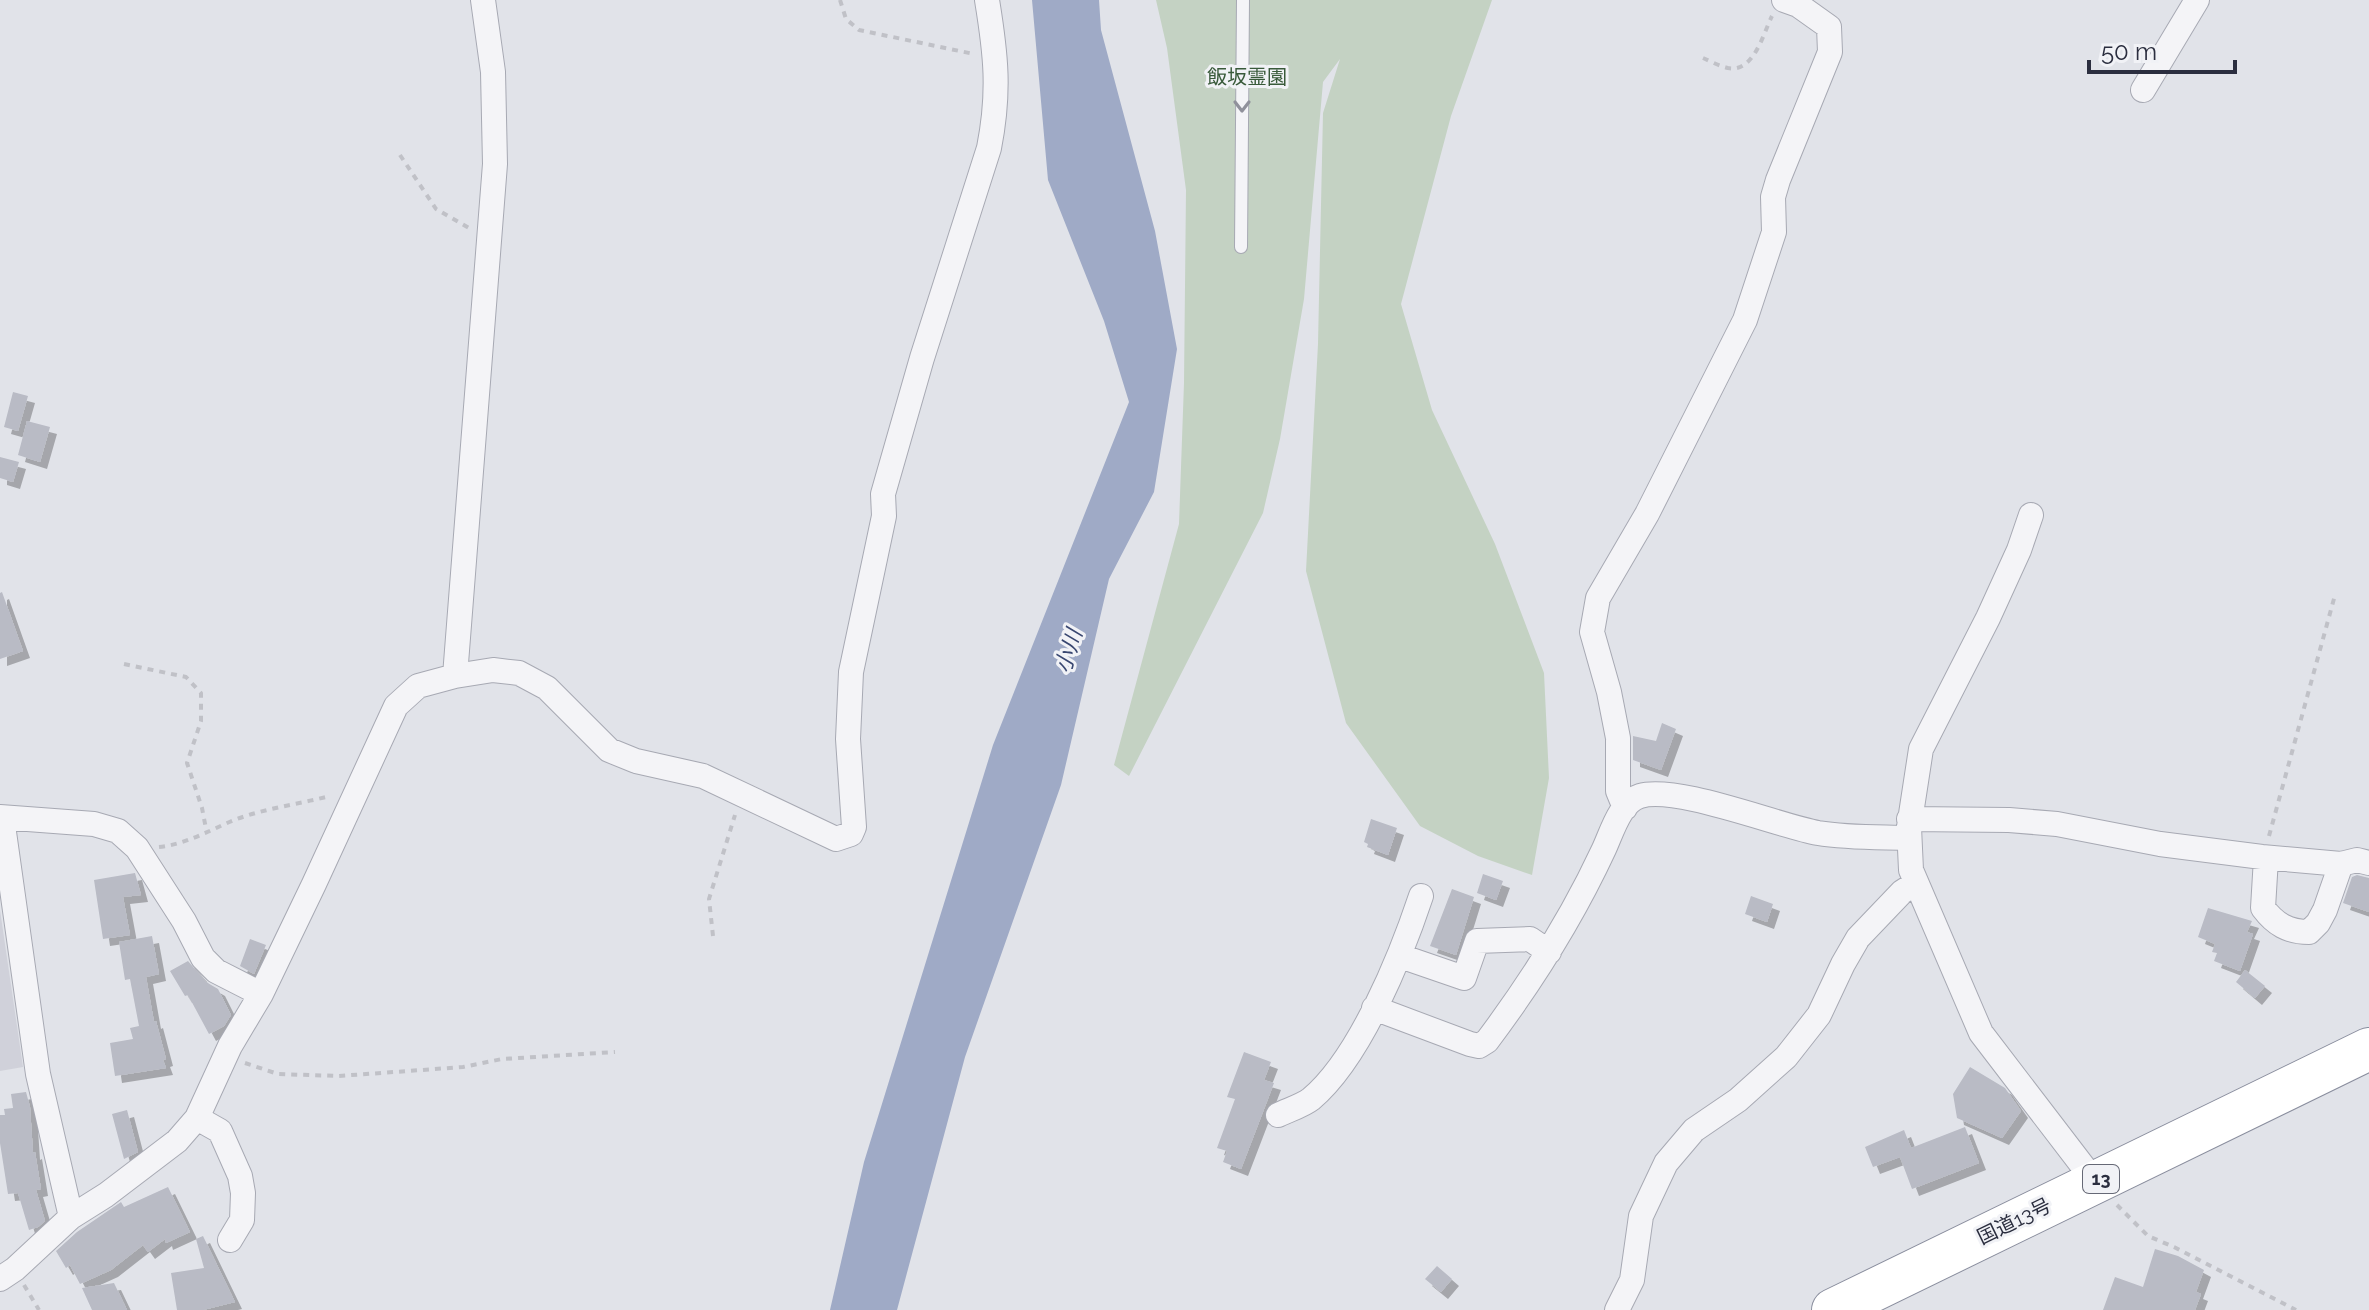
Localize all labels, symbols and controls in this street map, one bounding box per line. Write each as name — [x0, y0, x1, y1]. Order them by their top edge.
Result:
scale bar — [2089, 24, 2235, 74]
text: 50 m — [2101, 37, 2157, 66]
park label: 飯坂霊園 — [1207, 65, 1287, 89]
one-way arrow — [1233, 100, 1251, 113]
water label: 小川 — [1049, 624, 1087, 676]
road number: 13 — [2083, 1165, 2119, 1193]
street label: 国道13号 — [1973, 1193, 2055, 1249]

